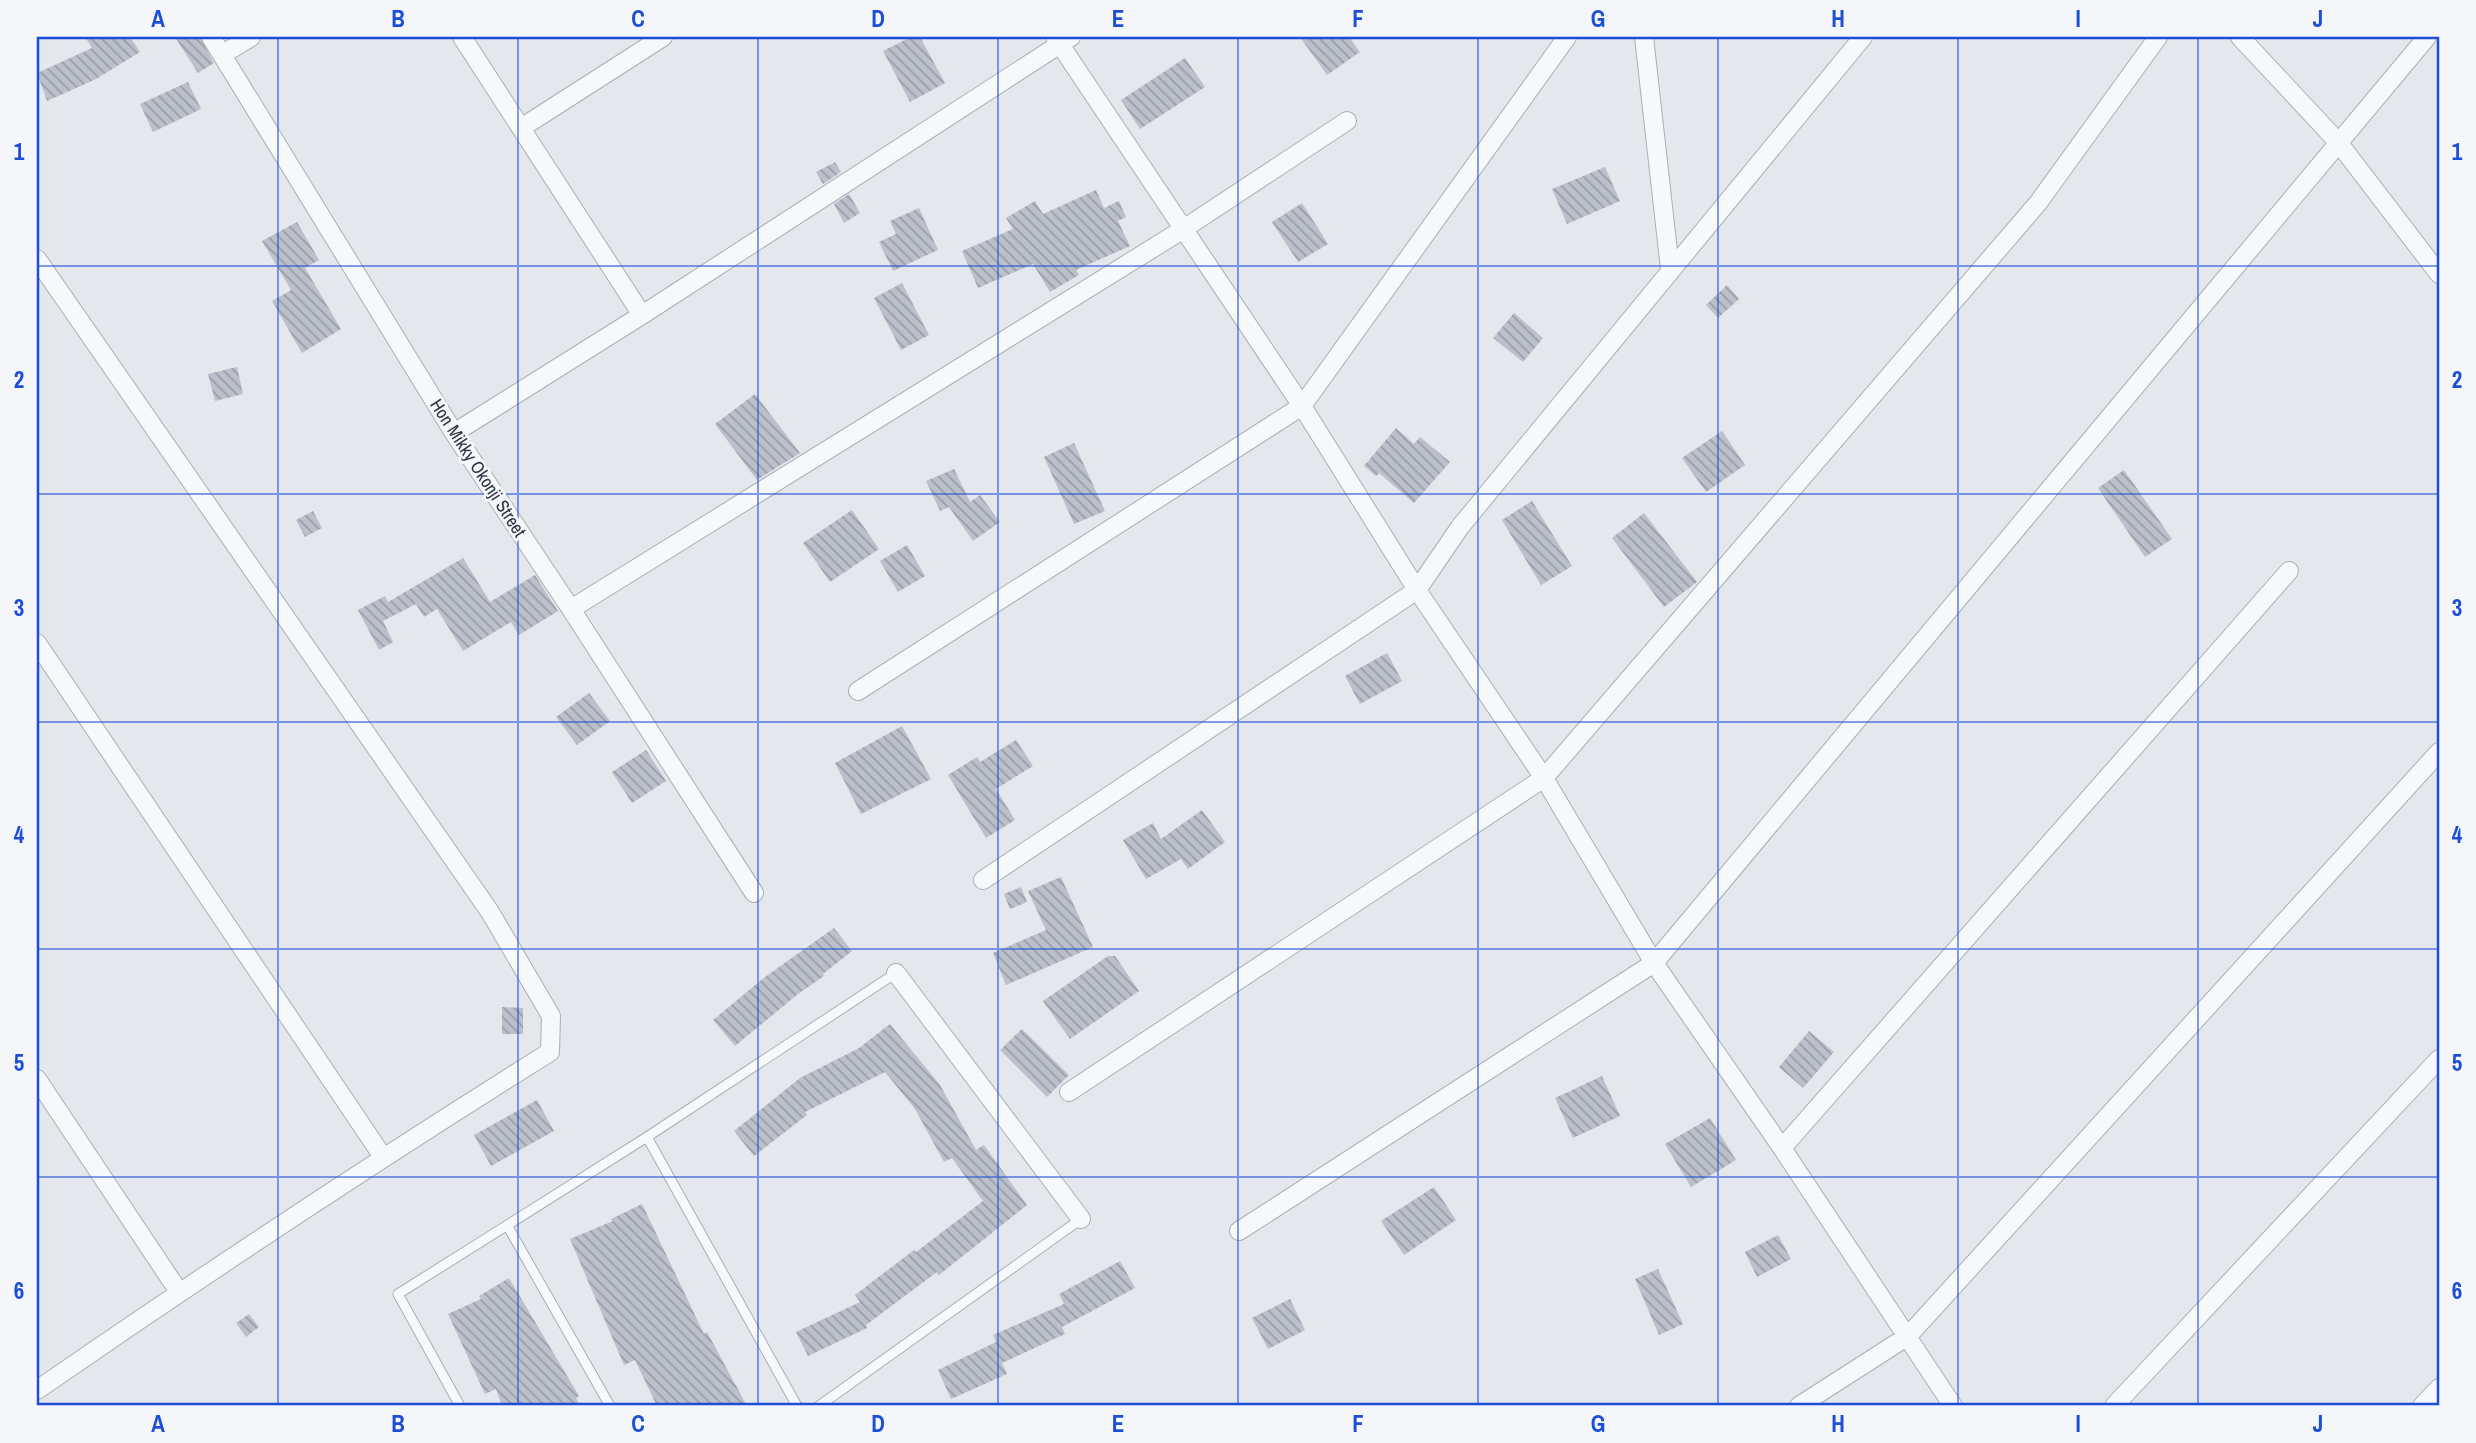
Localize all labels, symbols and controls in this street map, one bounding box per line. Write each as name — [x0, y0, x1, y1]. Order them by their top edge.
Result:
text: A — [151, 3, 165, 34]
text: B — [391, 3, 405, 34]
text: C — [631, 3, 645, 34]
text: D — [871, 3, 885, 34]
text: E — [1112, 3, 1124, 34]
text: F — [1352, 3, 1364, 34]
text: G — [1591, 3, 1605, 34]
text: H — [1831, 3, 1845, 34]
text: I — [2075, 3, 2081, 34]
text: J — [2313, 3, 2323, 34]
text: 1 — [14, 136, 25, 167]
text: 1 — [2452, 136, 2463, 167]
text: 2 — [14, 364, 24, 395]
text: 2 — [2452, 364, 2462, 395]
street label: Hon Mikky Okonji Street — [424, 394, 532, 542]
text: 3 — [14, 592, 24, 623]
text: 3 — [2452, 592, 2462, 623]
text: 4 — [14, 819, 25, 850]
text: 4 — [2452, 819, 2463, 850]
text: 5 — [14, 1047, 24, 1078]
text: 5 — [2452, 1047, 2462, 1078]
text: 6 — [14, 1275, 24, 1306]
text: 6 — [2452, 1275, 2462, 1306]
text: A — [151, 1408, 165, 1439]
text: B — [391, 1408, 405, 1439]
text: C — [631, 1408, 645, 1439]
text: D — [871, 1408, 885, 1439]
text: E — [1112, 1408, 1124, 1439]
text: F — [1352, 1408, 1364, 1439]
text: G — [1591, 1408, 1605, 1439]
text: H — [1831, 1408, 1845, 1439]
text: I — [2075, 1408, 2081, 1439]
text: J — [2313, 1408, 2323, 1439]

